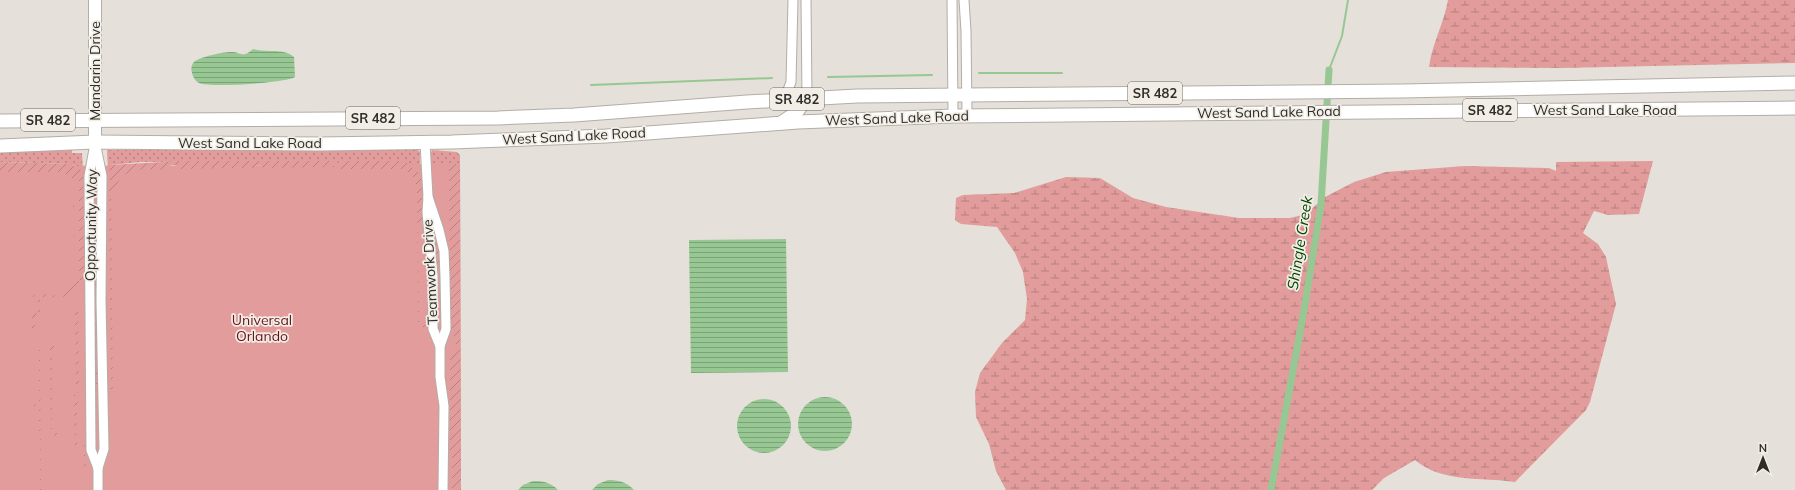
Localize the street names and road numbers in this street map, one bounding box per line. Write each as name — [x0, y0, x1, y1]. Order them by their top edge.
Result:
street label: Mandarin Drive — [86, 21, 104, 121]
road number: SR 482 — [1128, 82, 1182, 104]
road number: SR 482 — [770, 88, 824, 110]
road number: SR 482 — [1463, 99, 1517, 121]
street label: West Sand Lake Road — [1533, 101, 1677, 119]
street label: West Sand Lake Road — [1197, 102, 1341, 122]
street label: West Sand Lake Road — [825, 106, 969, 130]
road number: SR 482 — [346, 107, 400, 129]
road number: SR 482 — [21, 109, 75, 131]
street label: West Sand Lake Road — [502, 123, 646, 149]
street label: West Sand Lake Road — [178, 134, 322, 152]
street label: Opportunity Way — [81, 168, 101, 281]
street label: Teamwork Drive — [418, 219, 442, 325]

